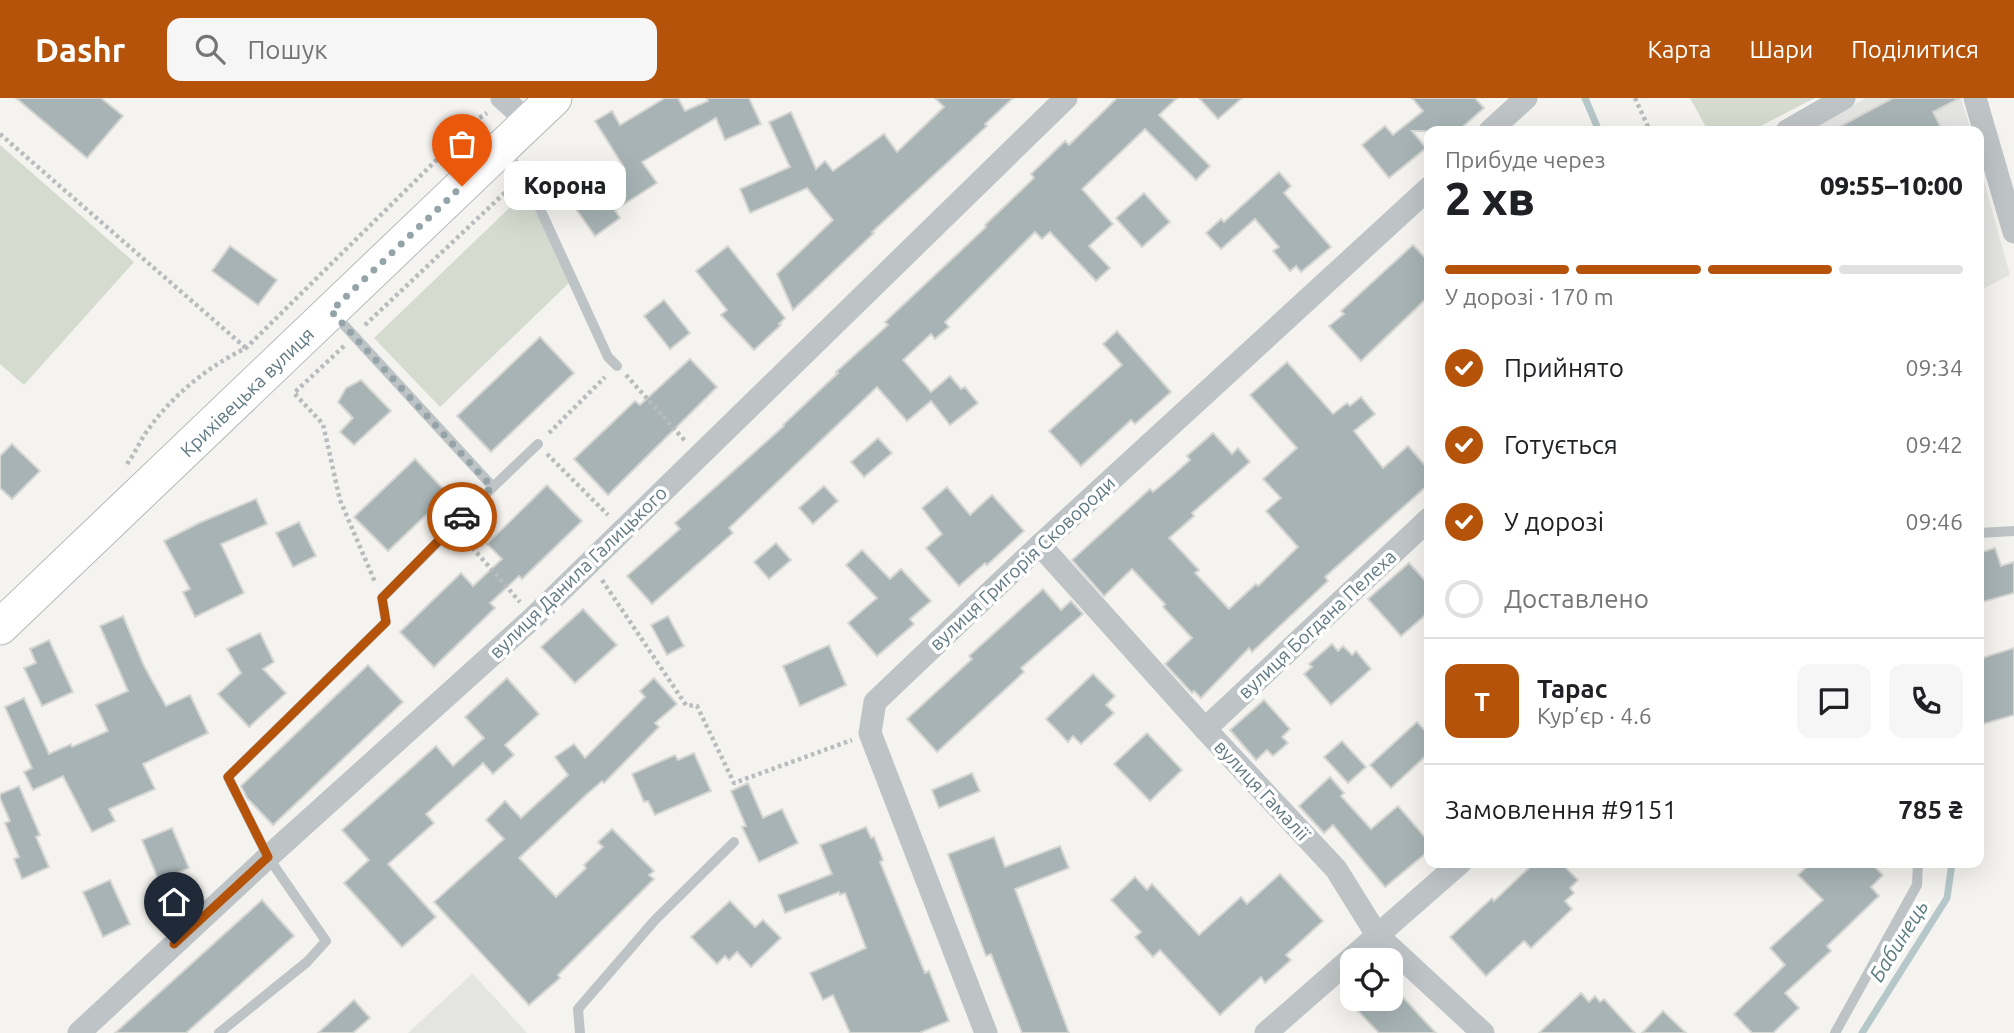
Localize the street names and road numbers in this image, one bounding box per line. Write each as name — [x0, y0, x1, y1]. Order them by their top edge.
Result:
street label: Крихівецька вулиця — [176, 323, 318, 461]
street label: вулиця Григорія Сковороди — [925, 471, 1119, 655]
street label: вулиця Данила Галицького — [485, 481, 671, 663]
street label: вулиця Богдана Пелеха — [1234, 545, 1400, 703]
street label: вулиця Гамалії — [1210, 735, 1314, 845]

